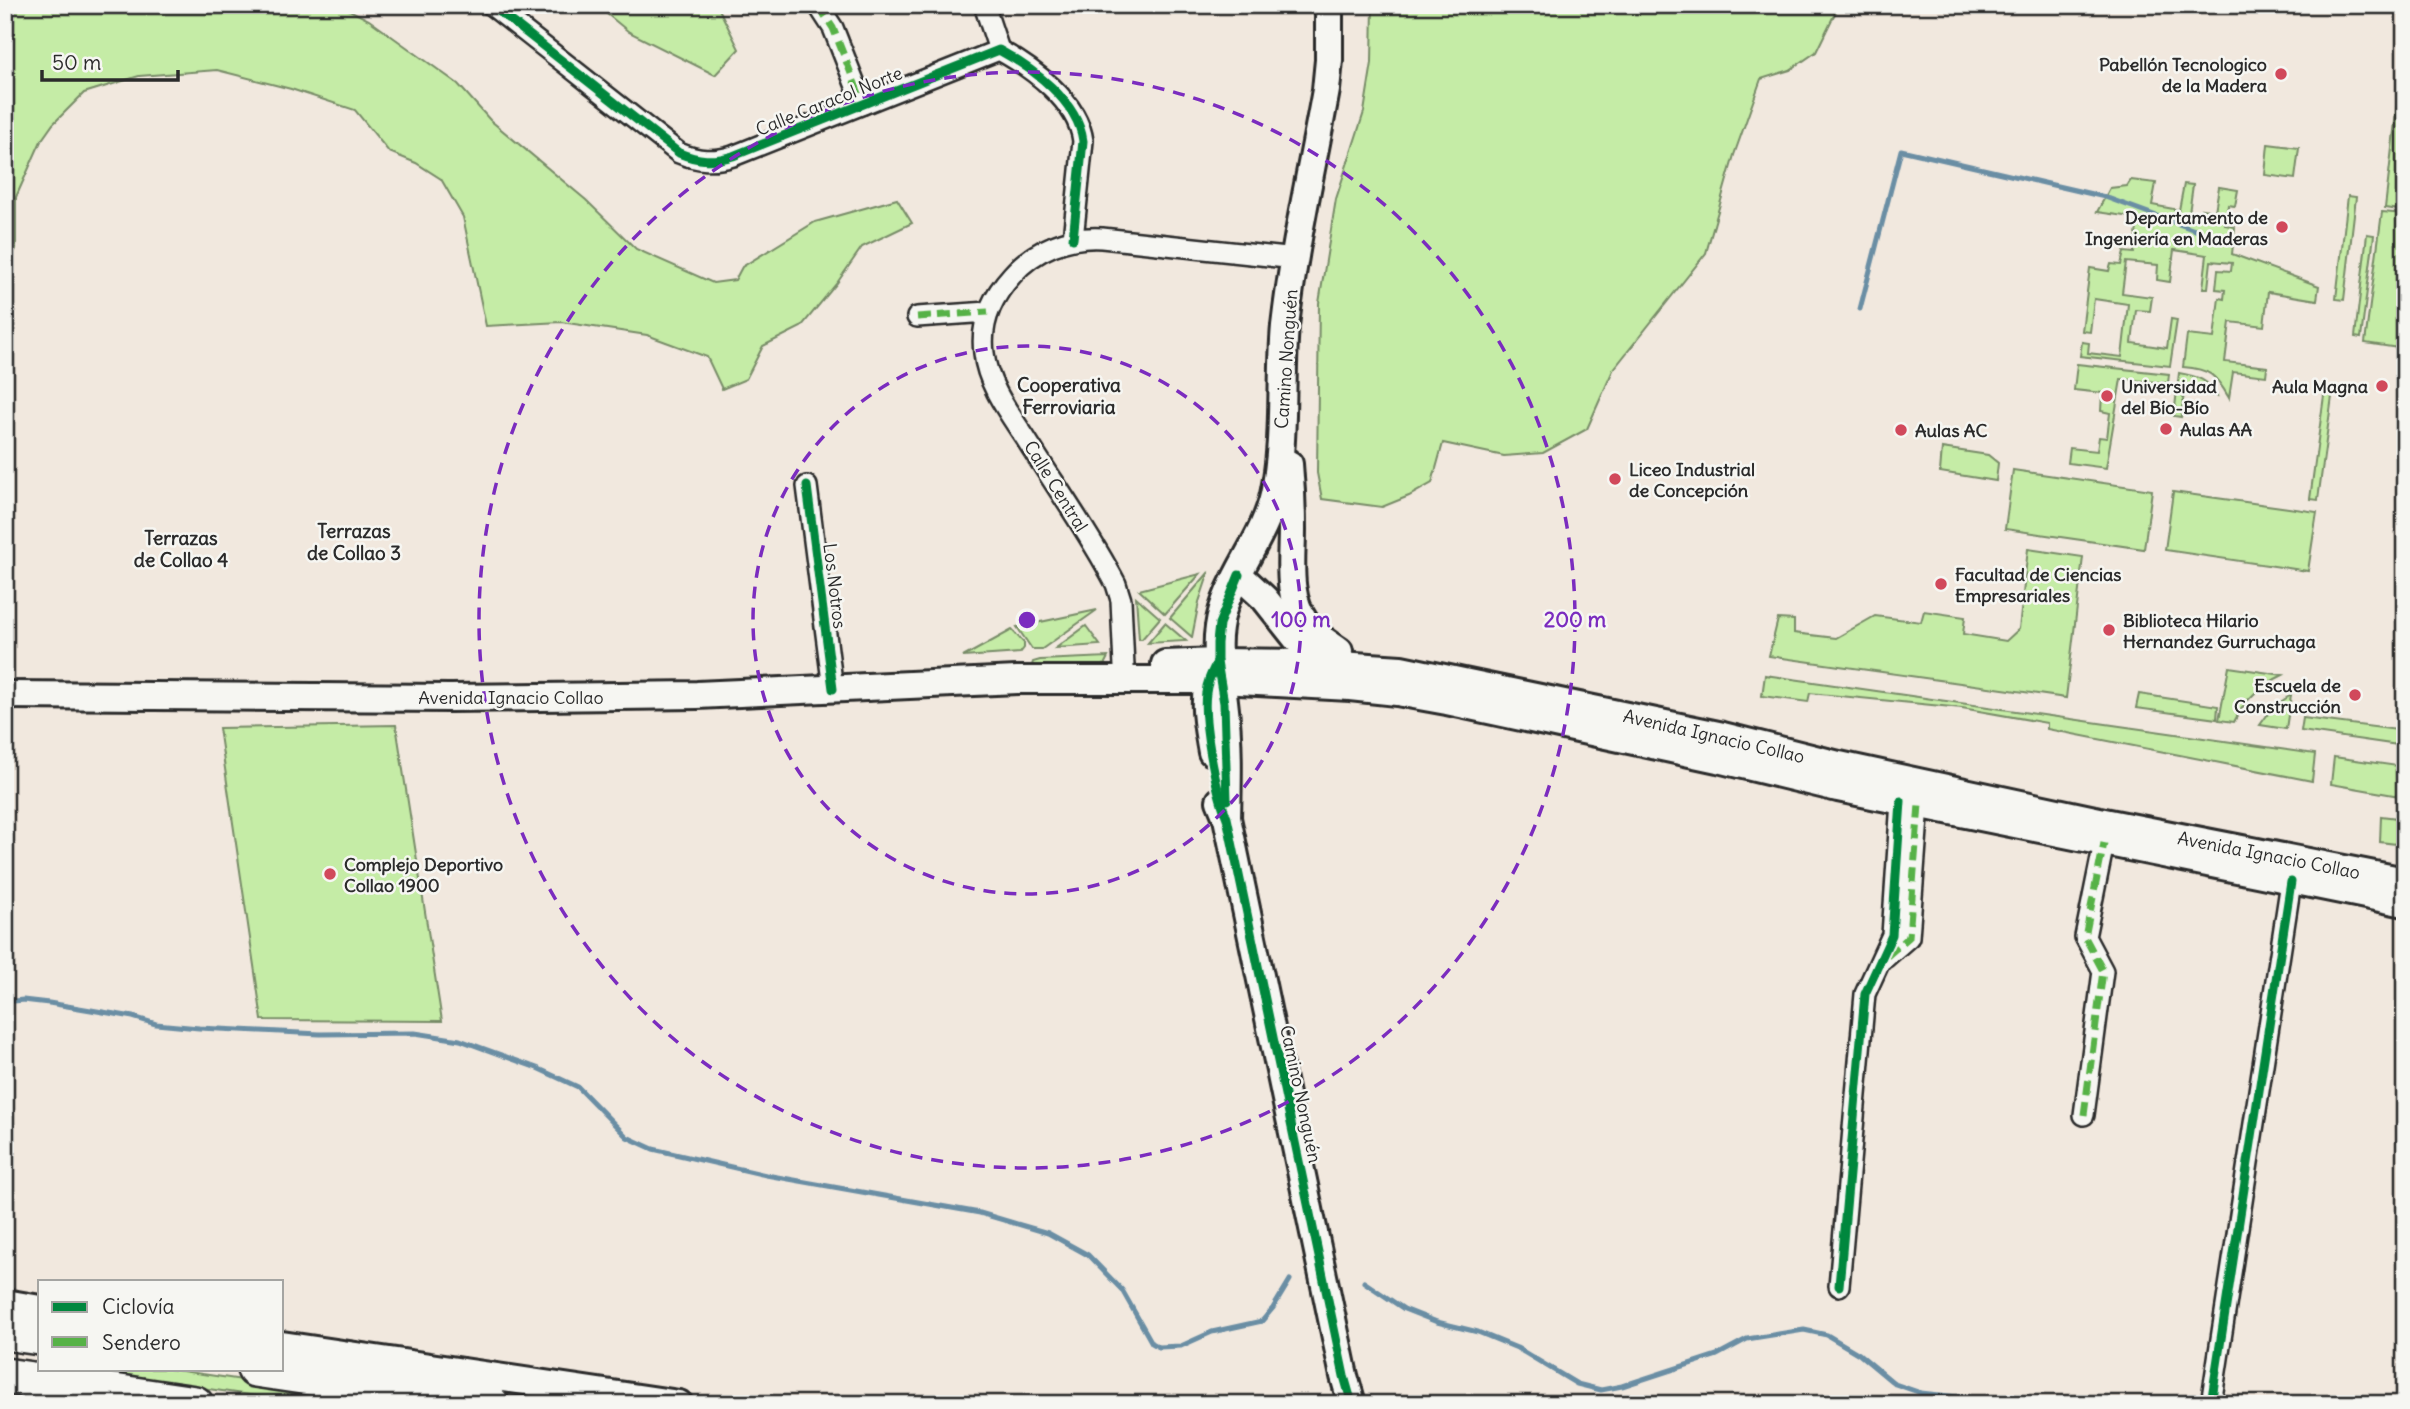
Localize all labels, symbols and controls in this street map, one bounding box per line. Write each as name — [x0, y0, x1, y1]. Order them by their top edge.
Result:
scale bar — [42, 38, 178, 82]
text: 50 m — [52, 49, 101, 76]
place label: Pabellón Tecnologico de la Madera — [2099, 53, 2267, 97]
street label: Calle Caracol Norte — [752, 61, 906, 141]
marker: Pabellón Tecnologico de la Madera — [2273, 66, 2289, 82]
place label: Departamento de Ingeniería en Maderas — [2085, 206, 2268, 250]
marker: Departamento de Ingeniería en Maderas — [2274, 219, 2290, 235]
street label: Camino Nonguén — [1270, 288, 1302, 430]
district label: Cooperativa Ferroviaria — [1017, 373, 1121, 419]
place label: Universidad del Bío-Bío — [2121, 375, 2217, 419]
place label: Aula Magna — [2272, 375, 2368, 398]
marker: Aula Magna — [2374, 378, 2390, 394]
marker: Universidad del Bío-Bío — [2099, 388, 2115, 404]
place label: Aulas AA — [2180, 418, 2252, 441]
place label: Aulas AC — [1915, 419, 1987, 442]
marker: Aulas AA — [2158, 421, 2174, 437]
marker: Aulas AC — [1893, 422, 1909, 438]
street label: Calle Central — [1019, 436, 1093, 536]
place label: Liceo Industrial de Concepción — [1629, 458, 1755, 502]
marker: Liceo Industrial de Concepción — [1607, 471, 1623, 487]
district label: Terrazas de Collao 3 — [307, 519, 401, 565]
district label: Terrazas de Collao 4 — [134, 526, 228, 572]
street label: Los Notros — [818, 542, 852, 630]
place label: Facultad de Ciencias Empresariales — [1955, 563, 2122, 607]
marker: Facultad de Ciencias Empresariales — [1933, 576, 1949, 592]
text: 100 m — [1271, 606, 1331, 633]
text: 200 m — [1544, 606, 1607, 633]
centre of rings — [1015, 608, 1039, 632]
place label: Biblioteca Hilario Hernandez Gurruchaga — [2123, 609, 2316, 653]
marker: Biblioteca Hilario Hernandez Gurruchaga — [2101, 622, 2117, 638]
place label: Escuela de Construcción — [2234, 674, 2342, 718]
street label: Avenida Ignacio Collao — [418, 686, 604, 709]
marker: Escuela de Construcción — [2347, 687, 2363, 703]
street label: Avenida Ignacio Collao — [1621, 704, 1807, 768]
street label: Avenida Ignacio Collao — [2176, 826, 2362, 884]
place label: Complejo Deportivo Collao 1900 — [344, 853, 503, 897]
marker: Complejo Deportivo Collao 1900 — [322, 866, 338, 882]
street label: Camino Nonguén — [1275, 1023, 1327, 1165]
legend — [38, 1280, 284, 1370]
text: Ciclovía — [102, 1293, 175, 1320]
text: Sendero — [102, 1329, 181, 1356]

